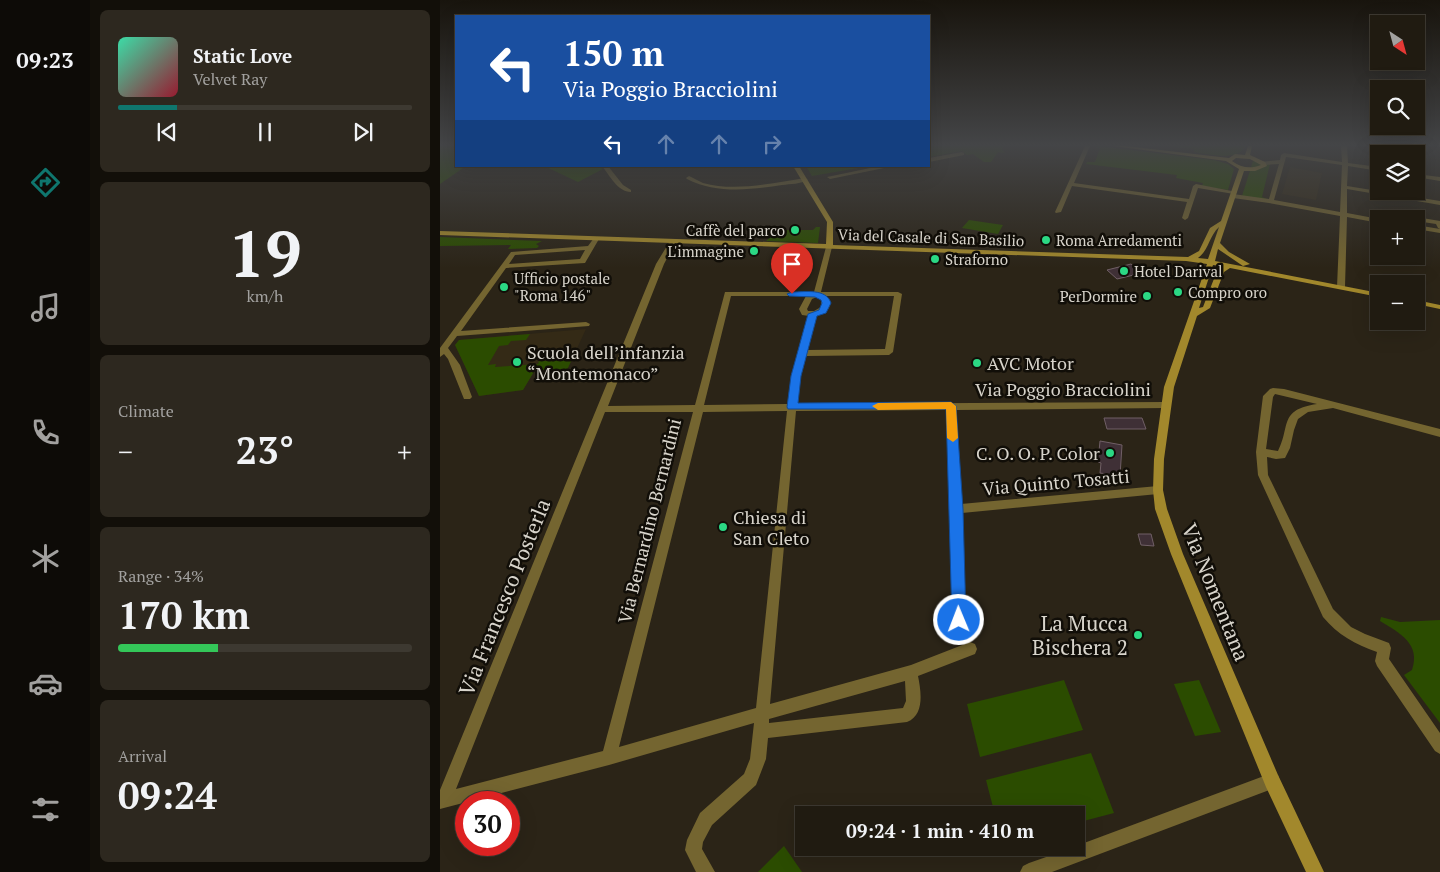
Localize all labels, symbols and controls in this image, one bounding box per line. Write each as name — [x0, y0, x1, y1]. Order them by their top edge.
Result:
north arrow — [1370, 15, 1425, 70]
map controls — [1370, 15, 1425, 330]
text: 150 m — [563, 30, 664, 76]
icon: left — [480, 35, 545, 100]
text: Static Love — [193, 43, 292, 68]
text: 09:23 — [16, 45, 74, 74]
text: Velvet Ray — [193, 68, 267, 90]
text: Via Poggio Bracciolini — [563, 74, 778, 103]
button: search — [1370, 80, 1425, 135]
icon: previous — [153, 118, 181, 146]
icon: pause — [251, 118, 279, 146]
icon: next — [349, 118, 377, 146]
icon: left — [599, 130, 627, 158]
icon: ahead — [652, 130, 680, 158]
icon: ahead — [705, 130, 733, 158]
icon: right — [758, 130, 786, 158]
button: layers — [1370, 145, 1425, 200]
icon: directions — [28, 165, 63, 200]
text: 19 — [228, 209, 302, 296]
button: + — [1370, 210, 1425, 265]
place label: Caffè del parco — [686, 220, 785, 240]
marker: Caffè del parco — [789, 224, 801, 236]
street label: Via del Casale di San Basilio — [837, 224, 1025, 250]
place label: Roma Arredamenti — [1056, 230, 1182, 250]
marker: Roma Arredamenti — [1040, 234, 1052, 246]
place label: L'immagine — [667, 241, 744, 261]
pin — [771, 243, 813, 294]
marker: L'immagine — [748, 245, 760, 257]
place label: Straforno — [945, 249, 1008, 269]
icon: arrive — [778, 250, 806, 278]
marker: Straforno — [929, 253, 941, 265]
place label: Hotel Darival — [1134, 261, 1223, 281]
marker: Hotel Darival — [1118, 265, 1130, 277]
place label: Ufficio postale "Roma 146" — [514, 268, 610, 305]
button: − — [1370, 275, 1425, 330]
marker: Ufficio postale "Roma 146" — [498, 281, 510, 293]
place label: Compro oro — [1188, 282, 1267, 302]
text: km/h — [247, 285, 283, 307]
place label: PerDormire — [1060, 286, 1137, 306]
marker: Compro oro — [1172, 286, 1184, 298]
icon: music — [28, 290, 63, 325]
marker: PerDormire — [1141, 290, 1153, 302]
place label: Scuola dell’infanzia “Montemonaco” — [527, 340, 685, 385]
place label: AVC Motor — [987, 351, 1074, 375]
marker: Scuola dell’infanzia “Montemonaco” — [511, 356, 523, 368]
marker: AVC Motor — [971, 357, 983, 369]
street label: Via Poggio Bracciolini — [975, 377, 1151, 401]
text: Climate — [118, 400, 174, 422]
icon: phone — [28, 415, 63, 450]
street label: Via Bernardino Bernardini — [612, 416, 686, 626]
text: 23° — [236, 425, 294, 475]
text: − — [118, 433, 133, 470]
text: + — [397, 433, 412, 470]
place label: C. O. O. P. Color — [976, 441, 1100, 465]
marker: C. O. O. P. Color — [1104, 447, 1116, 459]
street label: Via Quinto Tosatti — [981, 464, 1131, 500]
street label: Via Francesco Posterla — [452, 494, 556, 700]
place label: Chiesa di San Cleto — [733, 505, 810, 550]
street label: Via Nomentana — [1176, 519, 1256, 665]
marker: Chiesa di San Cleto — [717, 521, 729, 533]
icon: climate — [28, 541, 63, 576]
text: Range · 34% — [118, 565, 204, 587]
text: 170 km — [118, 590, 250, 640]
position arrow — [932, 593, 984, 645]
place label: La Mucca Bischera 2 — [1032, 609, 1128, 661]
marker: La Mucca Bischera 2 — [1132, 629, 1144, 641]
icon: car — [28, 666, 63, 701]
text: Arrival — [118, 745, 167, 767]
text: 09:24 — [118, 770, 217, 820]
speed limit sign: 30 — [455, 791, 520, 856]
icon: filters — [28, 792, 63, 827]
text: 09:24 · 1 min · 410 m — [846, 818, 1034, 843]

